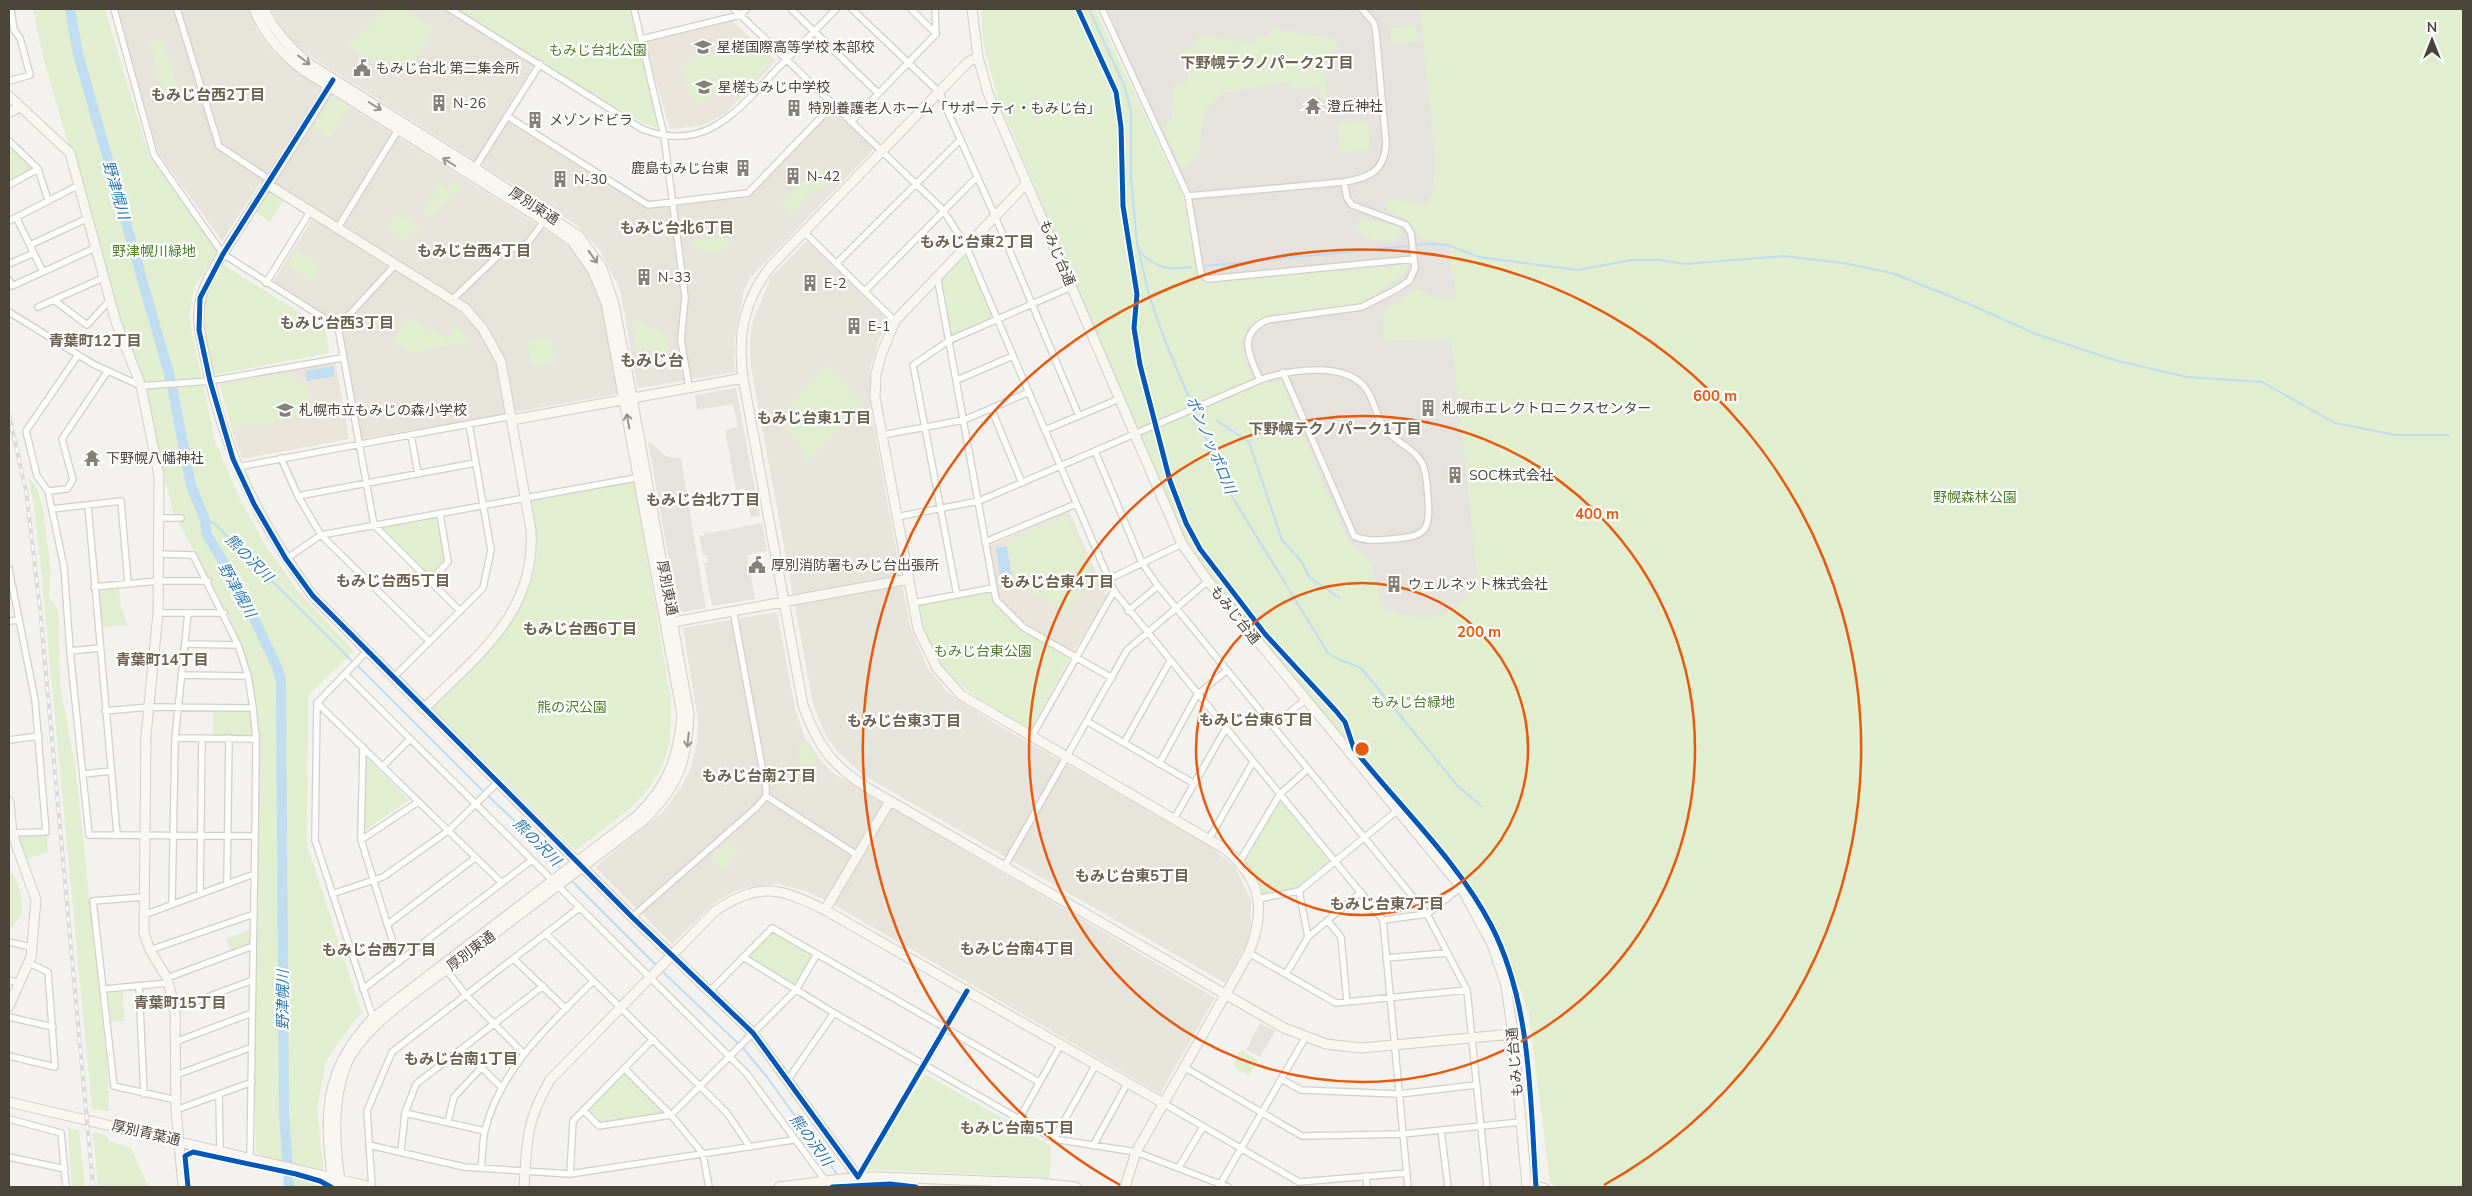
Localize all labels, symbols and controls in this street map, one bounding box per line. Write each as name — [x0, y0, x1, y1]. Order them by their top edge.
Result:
north arrow — [2407, 15, 2457, 65]
text: N — [2427, 18, 2437, 37]
school or university icon: 星槎国際高等学校 本部校 — [693, 37, 713, 57]
place label: 星槎国際高等学校 本部校 — [717, 38, 875, 57]
park label: もみじ台北公園 — [549, 41, 647, 60]
district label: 下野幌テクノパーク2丁目 — [1180, 53, 1354, 73]
one-way arrow — [297, 54, 310, 65]
public building icon: もみじ台北 第二集会所 — [352, 58, 372, 78]
place label: もみじ台北 第二集会所 — [376, 59, 520, 78]
school or university icon: 星槎もみじ中学校 — [694, 77, 714, 97]
place label: 星槎もみじ中学校 — [718, 78, 830, 97]
district label: もみじ台西2丁目 — [151, 85, 265, 105]
building icon: N-26 — [429, 93, 449, 113]
place label: N-26 — [453, 94, 486, 113]
temple icon: 澄丘神社 — [1303, 96, 1323, 116]
place label: 澄丘神社 — [1327, 97, 1383, 116]
building icon: 特別養護老人ホーム「サポーティ・もみじ台」 — [784, 98, 804, 118]
place label: 特別養護老人ホーム「サポーティ・もみじ台」 — [808, 99, 1101, 118]
one-way arrow — [367, 101, 381, 111]
building icon: メゾンドビラ — [525, 110, 545, 130]
place label: メゾンドビラ — [549, 111, 633, 130]
one-way arrow — [442, 157, 456, 167]
water label: 野津幌川 — [98, 158, 134, 224]
building icon: 鹿島もみじ台東 — [733, 158, 753, 178]
place label: 鹿島もみじ台東 — [631, 159, 729, 178]
building icon: N-42 — [783, 166, 803, 186]
place label: N-42 — [807, 167, 840, 186]
building icon: N-30 — [550, 169, 570, 189]
place label: N-30 — [574, 170, 607, 189]
street label: 厚別東通 — [505, 183, 563, 229]
street label: もみじ台通 — [1035, 217, 1079, 289]
district label: もみじ台北6丁目 — [620, 218, 734, 238]
district label: もみじ台東2丁目 — [920, 232, 1034, 252]
district label: もみじ台西4丁目 — [417, 241, 531, 261]
park label: 野津幌川緑地 — [112, 242, 196, 261]
one-way arrow — [588, 250, 598, 264]
building icon: N-33 — [634, 267, 654, 287]
place label: N-33 — [658, 268, 691, 287]
building icon: E-2 — [800, 273, 820, 293]
place label: E-2 — [824, 274, 847, 293]
district label: もみじ台西3丁目 — [280, 313, 394, 333]
building icon: E-1 — [844, 316, 864, 336]
place label: E-1 — [868, 317, 891, 336]
district label: 青葉町12丁目 — [48, 331, 142, 351]
district label: もみじ台 — [620, 350, 684, 372]
text: 600 m — [1693, 386, 1737, 406]
water label: ポンノッポロ川 — [1181, 393, 1241, 499]
building icon: 札幌市エレクトロニクスセンター — [1418, 398, 1438, 418]
place label: 札幌市エレクトロニクスセンター — [1442, 399, 1652, 418]
school or university icon: 札幌市立もみじの森小学校 — [275, 400, 295, 420]
place label: 札幌市立もみじの森小学校 — [299, 401, 467, 420]
district label: もみじ台東1丁目 — [757, 408, 871, 428]
one-way arrow — [623, 413, 633, 429]
district label: 下野幌テクノパーク1丁目 — [1248, 419, 1422, 439]
temple icon: 下野幌八幡神社 — [82, 448, 102, 468]
place label: 下野幌八幡神社 — [106, 449, 204, 468]
building icon: SOC株式会社 — [1445, 465, 1465, 485]
place label: SOC株式会社 — [1469, 466, 1554, 485]
park label: 野幌森林公園 — [1933, 488, 2017, 507]
district label: もみじ台北7丁目 — [646, 490, 760, 510]
text: 400 m — [1575, 504, 1619, 524]
water label: 熊の沢川 — [221, 530, 279, 588]
public building icon: 厚別消防署もみじ台出張所 — [747, 555, 767, 575]
place label: 厚別消防署もみじ台出張所 — [771, 556, 939, 575]
water label: 野津幌川 — [214, 559, 261, 623]
street label: 厚別東通 — [652, 559, 682, 617]
district label: もみじ台西5丁目 — [336, 571, 450, 591]
district label: もみじ台東4丁目 — [1000, 572, 1114, 592]
building icon: ウェルネット株式会社 — [1384, 574, 1404, 594]
place label: ウェルネット株式会社 — [1408, 575, 1548, 594]
street label: もみじ台通 — [1206, 582, 1264, 648]
district label: もみじ台西6丁目 — [523, 619, 637, 639]
text: 200 m — [1457, 622, 1501, 642]
park label: もみじ台東公園 — [934, 642, 1032, 661]
district label: 青葉町14丁目 — [115, 650, 209, 670]
park label: もみじ台緑地 — [1371, 693, 1455, 712]
park label: 熊の沢公園 — [537, 698, 607, 717]
district label: もみじ台東6丁目 — [1199, 710, 1313, 730]
district label: もみじ台東3丁目 — [847, 711, 961, 731]
one-way arrow — [683, 732, 693, 748]
centre of rings — [1353, 740, 1371, 758]
district label: もみじ台南2丁目 — [702, 766, 816, 786]
water label: 熊の沢川 — [509, 814, 567, 872]
district label: もみじ台東5丁目 — [1075, 866, 1189, 886]
district label: もみじ台東7丁目 — [1330, 894, 1444, 914]
street label: 厚別東通 — [443, 927, 499, 975]
district label: もみじ台南4丁目 — [960, 939, 1074, 959]
district label: もみじ台西7丁目 — [322, 940, 436, 960]
water label: 野津幌川 — [273, 968, 293, 1030]
district label: 青葉町15丁目 — [133, 993, 227, 1013]
street label: もみじ台通 — [1502, 1026, 1528, 1098]
district label: もみじ台南1丁目 — [404, 1049, 518, 1069]
water label: 熊の沢川 — [785, 1110, 838, 1172]
street label: 厚別青葉通 — [110, 1116, 182, 1150]
district label: もみじ台南5丁目 — [960, 1118, 1074, 1138]

